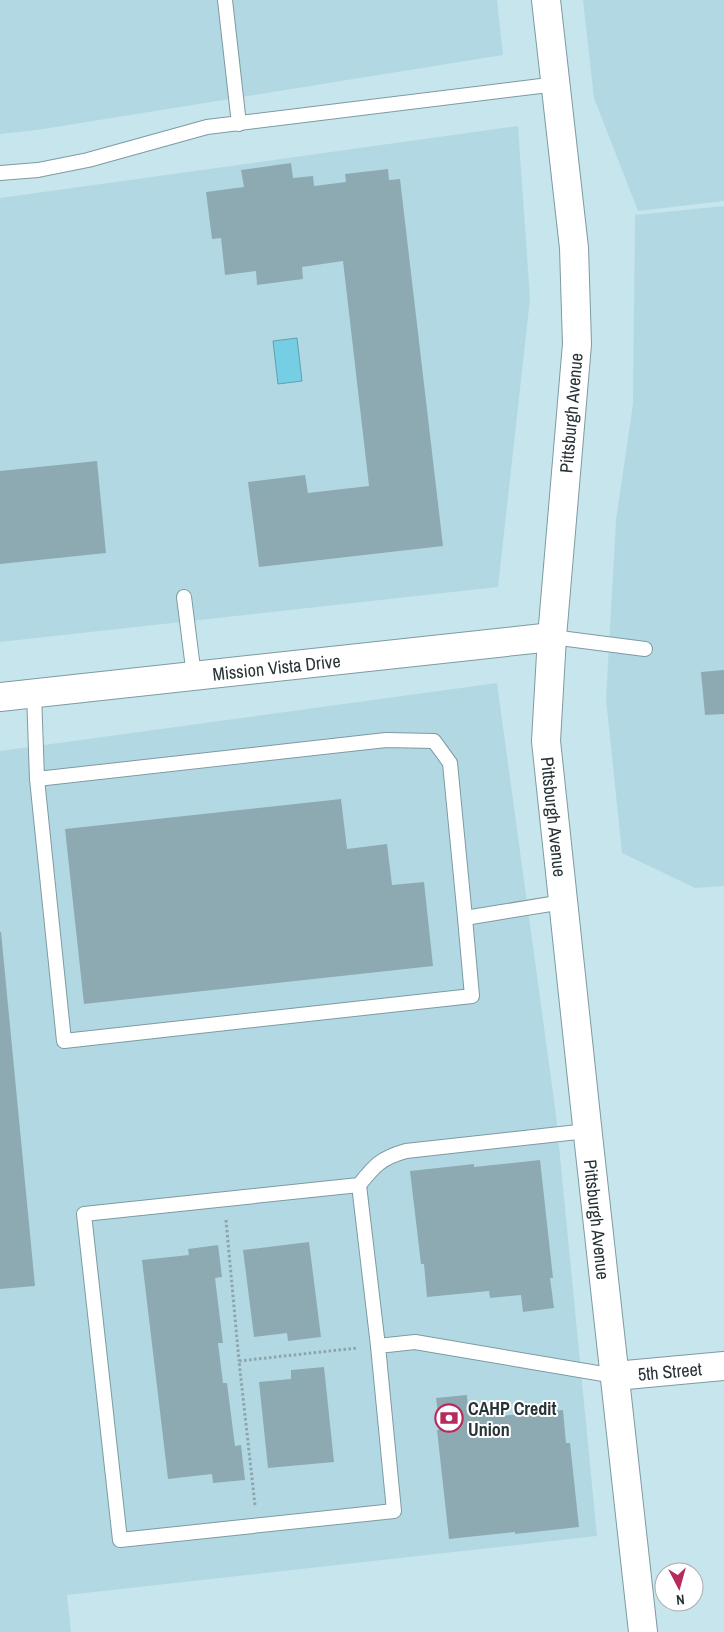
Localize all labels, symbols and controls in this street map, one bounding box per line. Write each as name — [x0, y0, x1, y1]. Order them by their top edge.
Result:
street label: Pittsburgh Avenue — [553, 352, 589, 474]
street label: Mission Vista Drive — [211, 648, 342, 686]
street label: Pittsburgh Avenue — [535, 755, 573, 878]
street label: Pittsburgh Avenue — [578, 1158, 616, 1281]
street label: 5th Street — [637, 1356, 703, 1386]
place label: CAHP Credit Union — [468, 1396, 556, 1442]
bank icon: CAHP Credit Union — [434, 1403, 464, 1433]
north arrow — [654, 1562, 704, 1612]
text: N — [675, 1591, 685, 1609]

